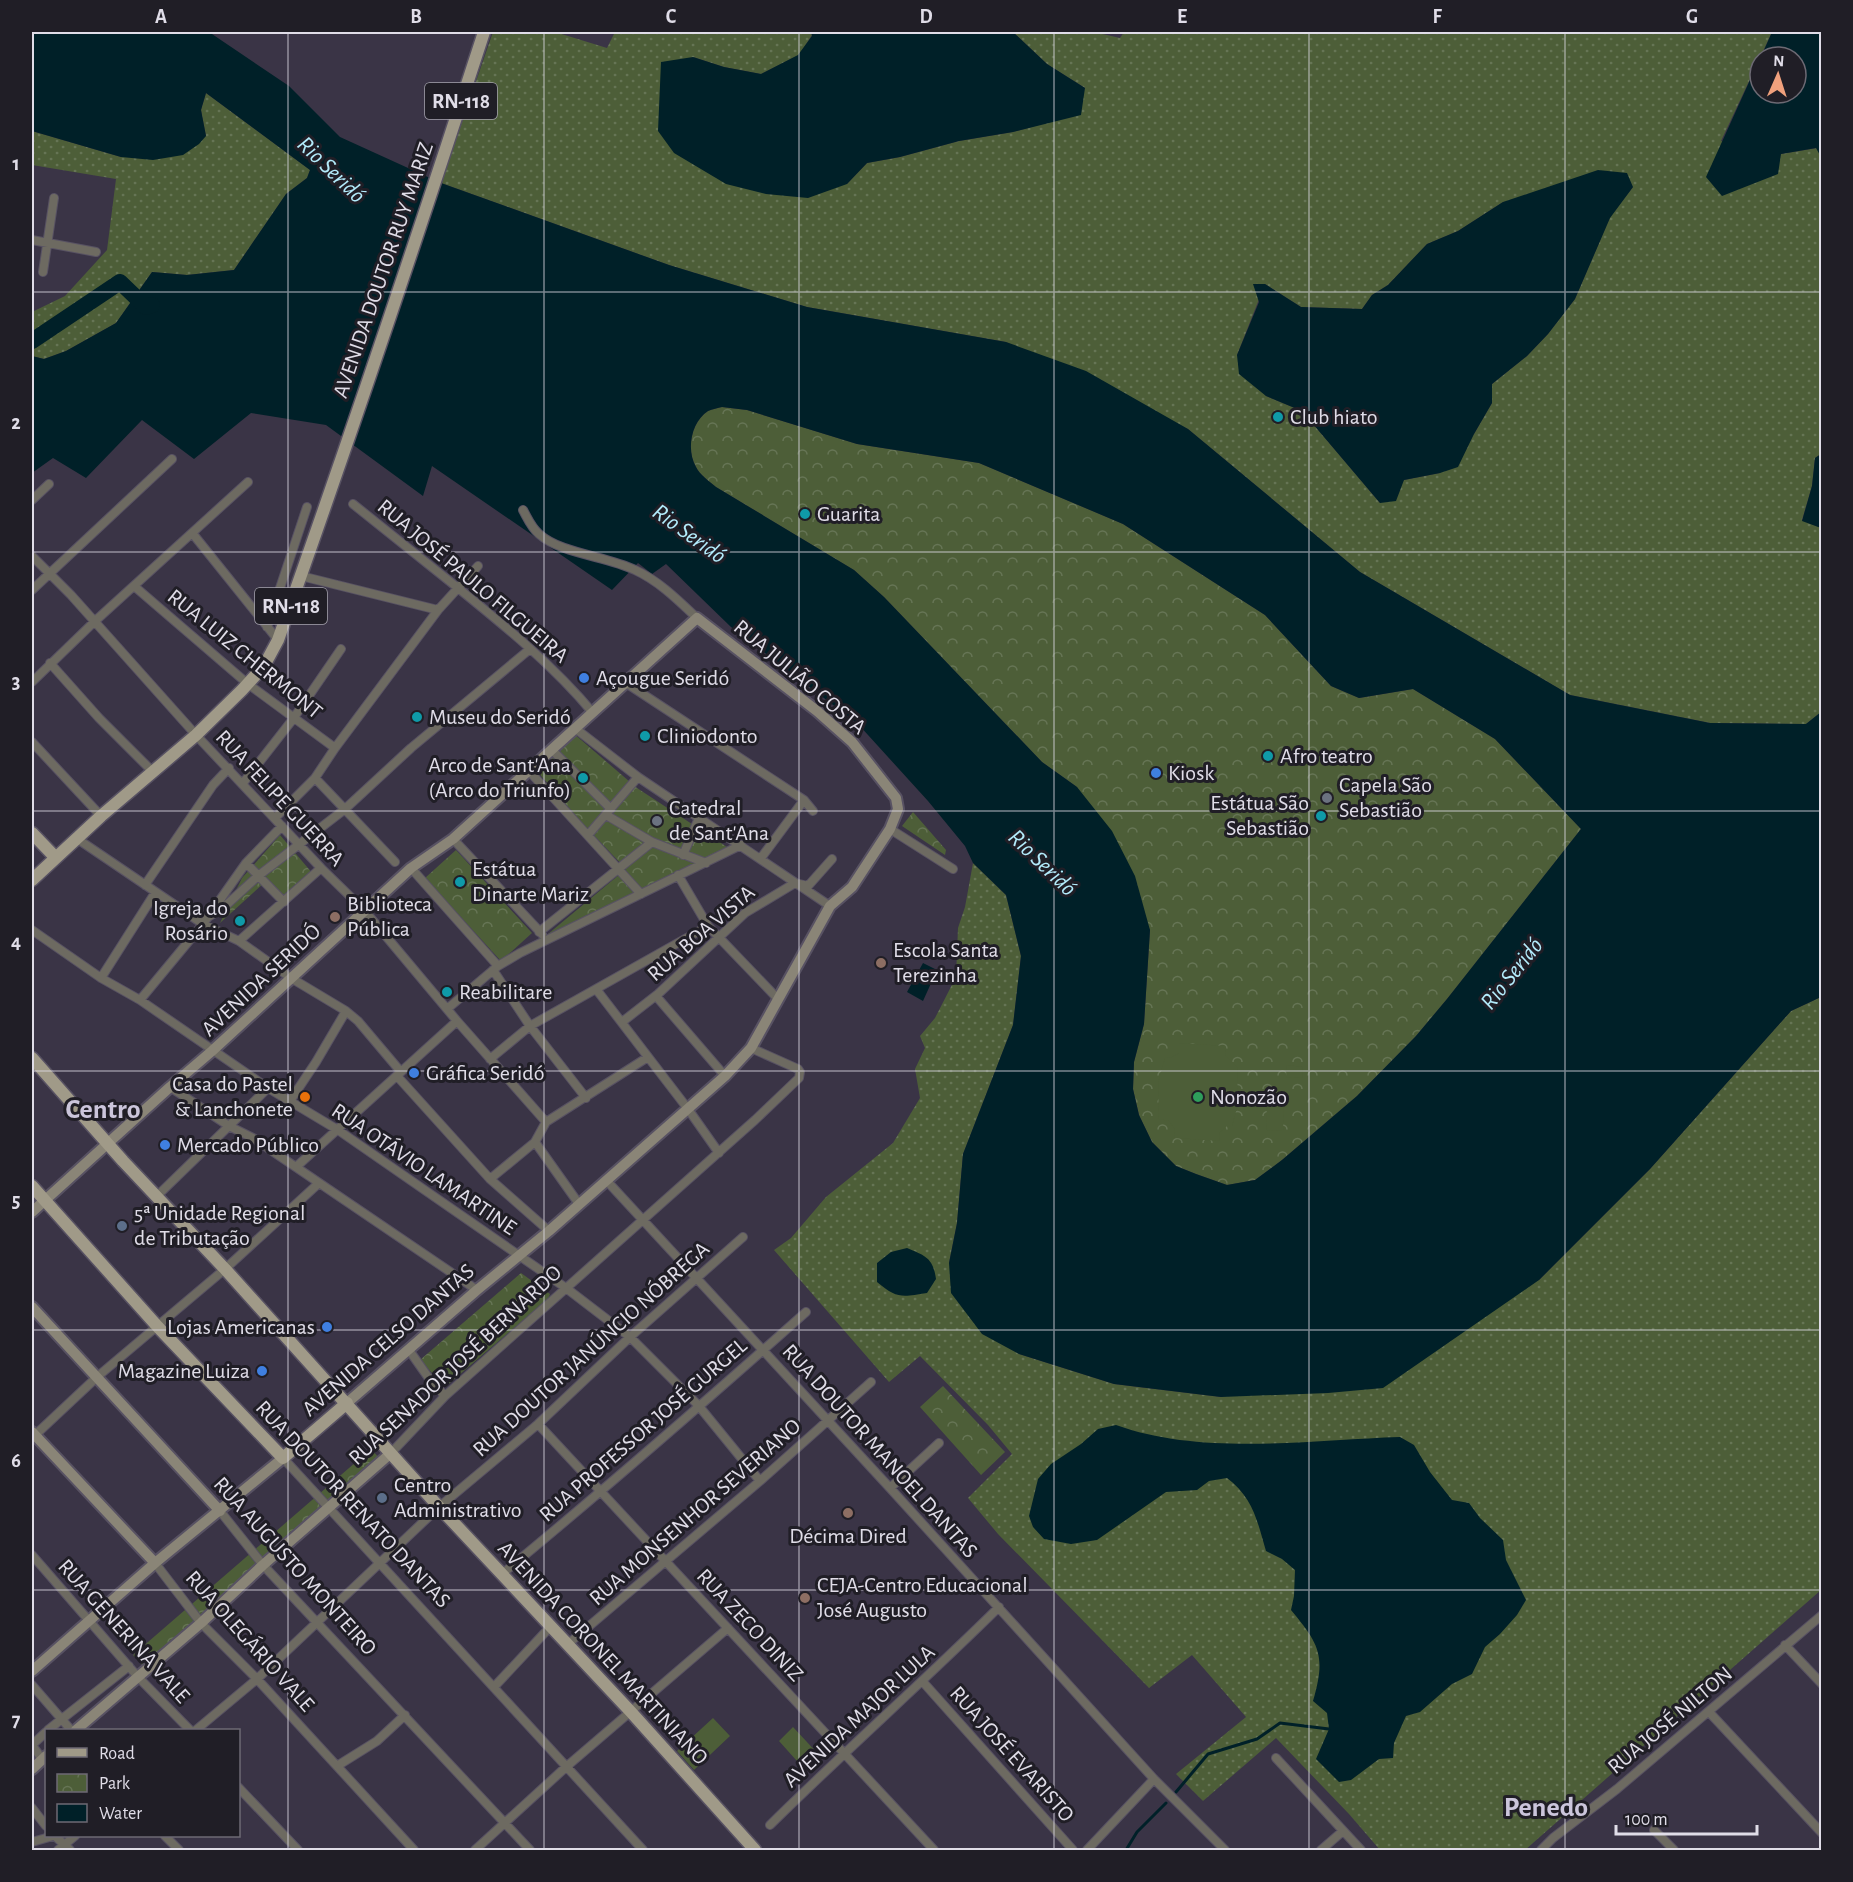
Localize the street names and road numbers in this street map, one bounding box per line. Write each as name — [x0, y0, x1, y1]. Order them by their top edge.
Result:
road number: RN-118 — [425, 83, 497, 119]
street label: AVENIDA DOUTOR RUY MARIZ — [329, 139, 437, 401]
street label: RUA JOSÉ PAULO FILGUEIRA — [374, 494, 573, 667]
street label: RUA LUIZ CHERMONT — [164, 585, 327, 723]
road number: RN-118 — [255, 588, 327, 624]
street label: RUA JULIÃO COSTA — [730, 615, 871, 739]
street label: RUA FELIPE GUERRA — [212, 726, 349, 870]
street label: RUA BOA VISTA — [643, 881, 759, 985]
street label: AVENIDA SERIDÓ — [197, 919, 325, 1040]
street label: RUA OTÁVIO LAMARTINE — [328, 1098, 521, 1239]
street label: RUA DOUTOR JANÚNCIO NÓBREGA — [468, 1236, 714, 1461]
street label: AVENIDA CELSO DANTAS — [298, 1260, 478, 1420]
street label: RUA SENADOR JOSÉ BERNARDO — [344, 1260, 566, 1469]
street label: RUA PROFESSOR JOSÉ GURGEL — [535, 1333, 751, 1526]
street label: RUA DOUTOR MANOEL DANTAS — [778, 1340, 982, 1562]
street label: RUA DOUTOR RENATO DANTAS — [252, 1396, 454, 1612]
street label: RUA MONSENHOR SEVERIANO — [585, 1415, 805, 1609]
street label: RUA AUGUSTO MONTEIRO — [209, 1473, 381, 1659]
street label: AVENIDA CORONEL MARTINIANO — [494, 1537, 712, 1769]
street label: RUA GENERINA VALE — [54, 1555, 194, 1707]
street label: RUA ZECO DINIZ — [692, 1564, 808, 1686]
street label: RUA OLEGÁRIO VALE — [181, 1566, 320, 1716]
street label: AVENIDA MAJOR LULA — [779, 1640, 939, 1791]
street label: RUA JOSÉ NILTON — [1603, 1661, 1736, 1778]
street label: RUA JOSÉ EVARISTO — [946, 1681, 1079, 1826]

